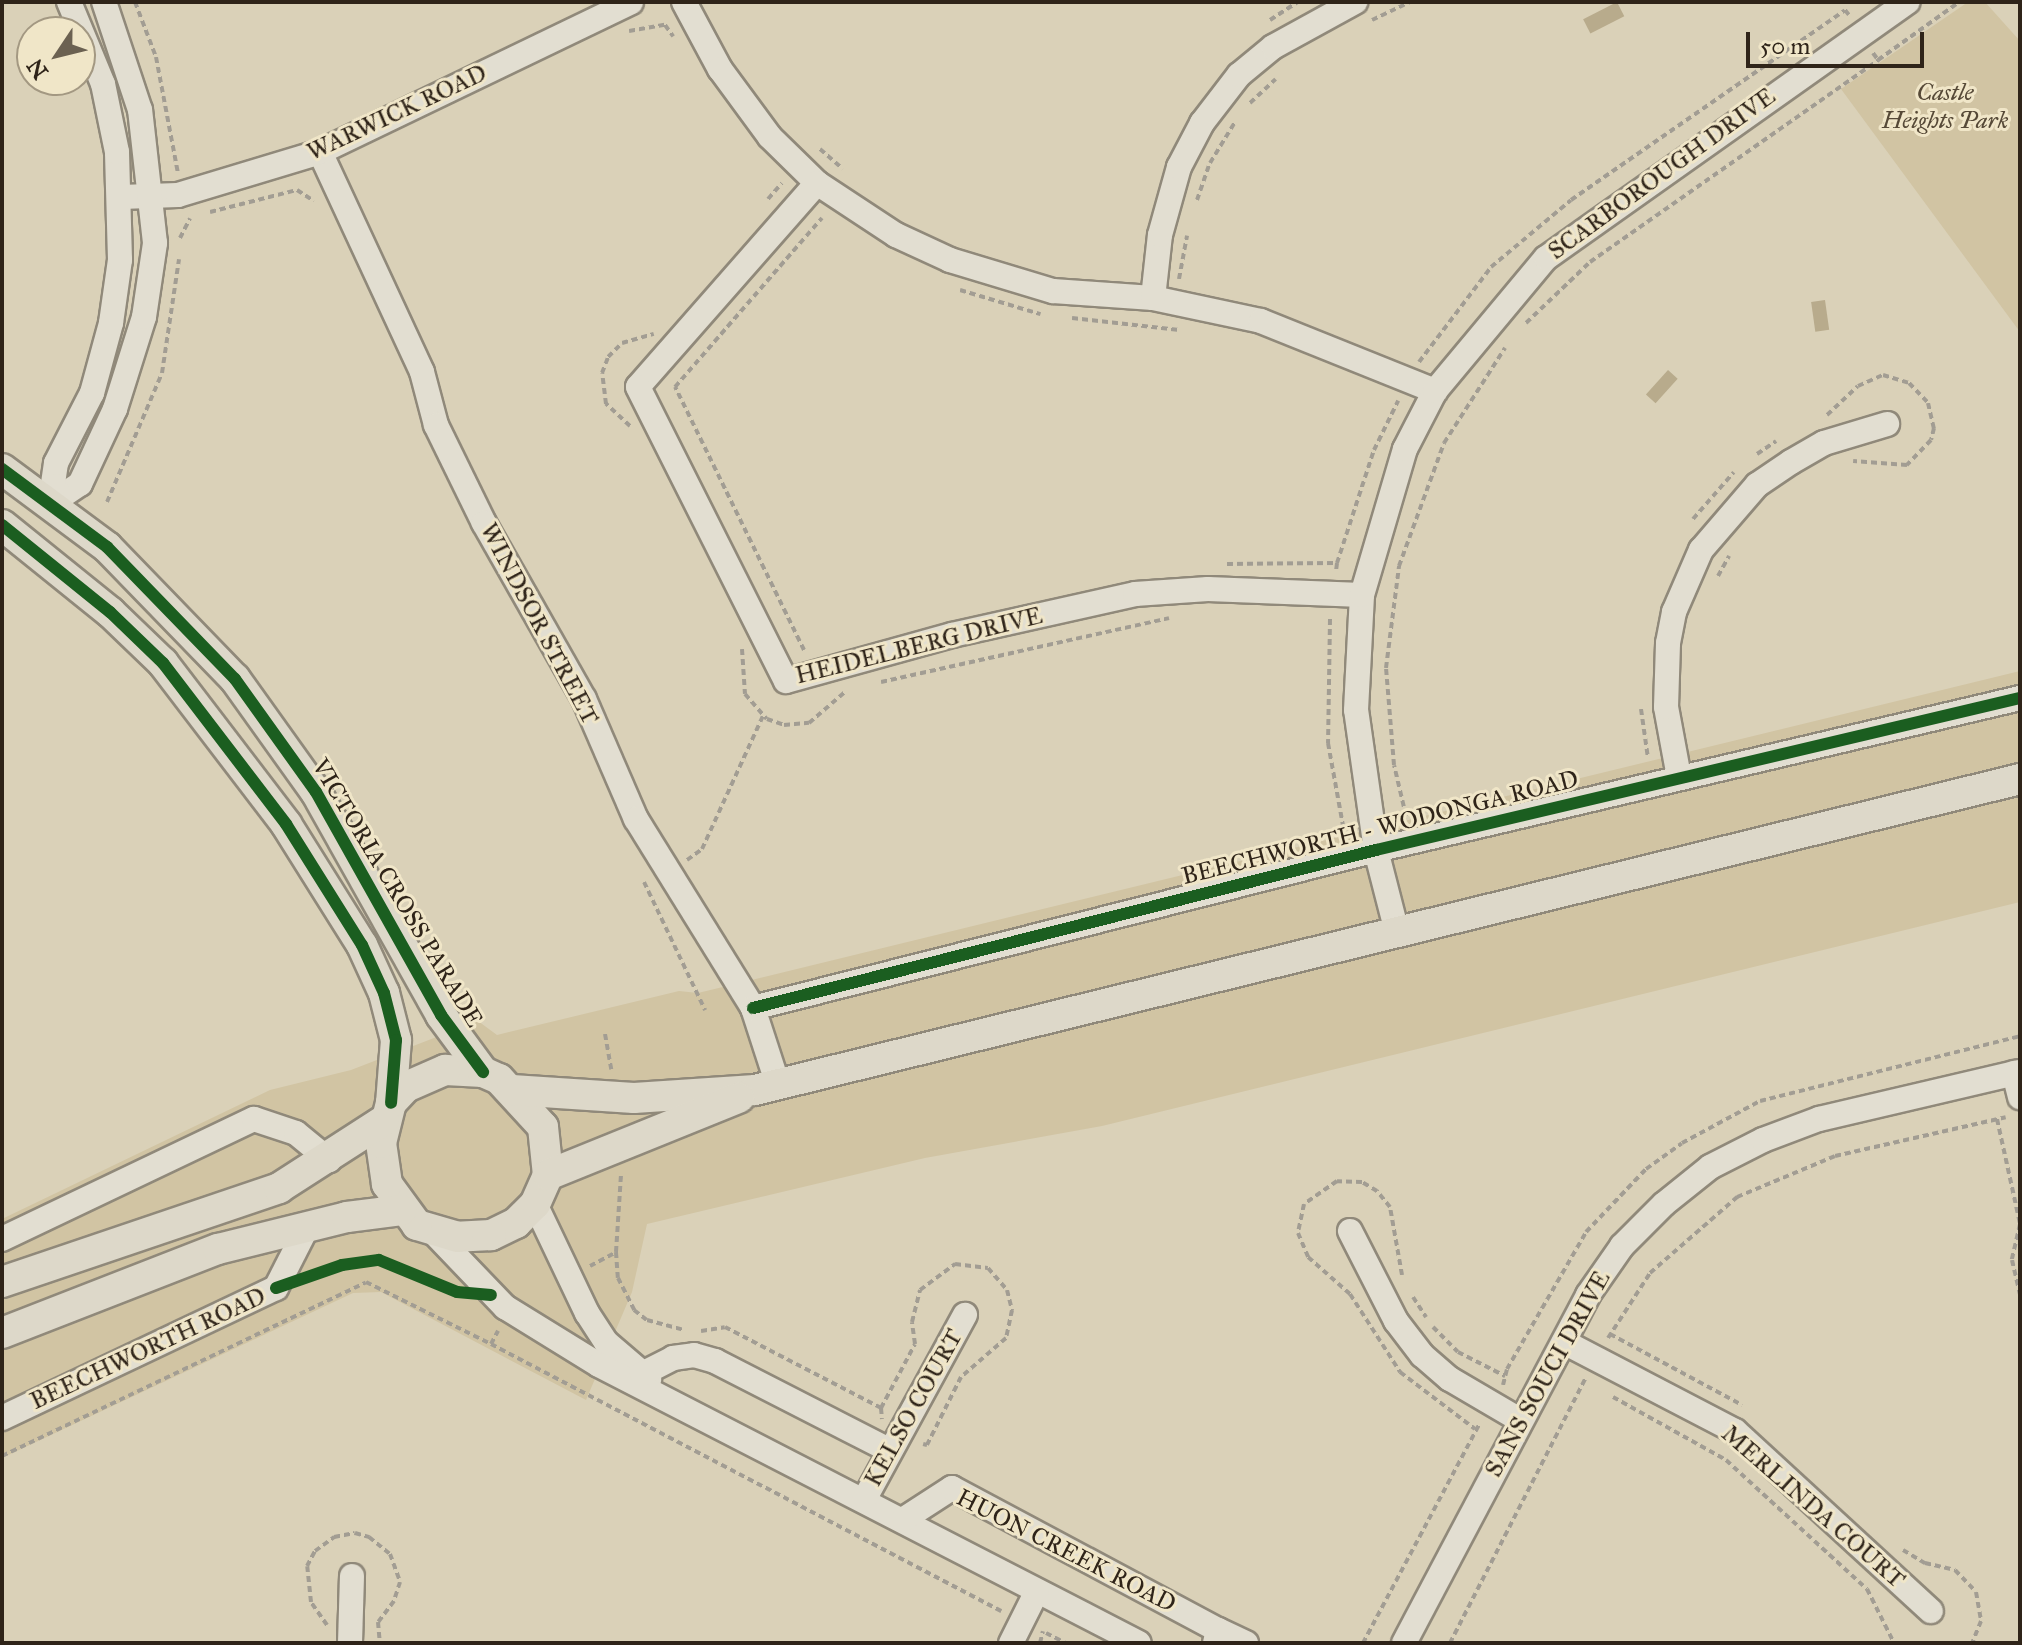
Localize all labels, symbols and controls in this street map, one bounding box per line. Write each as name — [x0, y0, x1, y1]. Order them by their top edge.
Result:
north arrow — [16, 16, 96, 96]
scale bar — [1750, 16, 1928, 66]
text: 50 m — [1760, 31, 1810, 61]
text: N — [21, 54, 54, 84]
street label: WARWICK ROAD — [303, 59, 491, 167]
park label: Castle Heights Park — [1882, 79, 2008, 135]
street label: SCARBOROUGH DRIVE — [1543, 82, 1781, 266]
street label: WINDSOR STREET — [474, 518, 604, 730]
street label: HEIDELBERG DRIVE — [793, 601, 1045, 691]
street label: VICTORIA CROSS PARADE — [305, 754, 489, 1032]
street label: BEECHWORTH - WODONGA ROAD — [1179, 765, 1581, 891]
street label: SANS SOUCI DRIVE — [1479, 1266, 1617, 1482]
street label: BEECHWORTH ROAD — [26, 1282, 270, 1416]
street label: KELSO COURT — [859, 1324, 969, 1492]
street label: MERLINDA COURT — [1715, 1420, 1911, 1594]
street label: HUON CREEK ROAD — [952, 1483, 1180, 1619]

